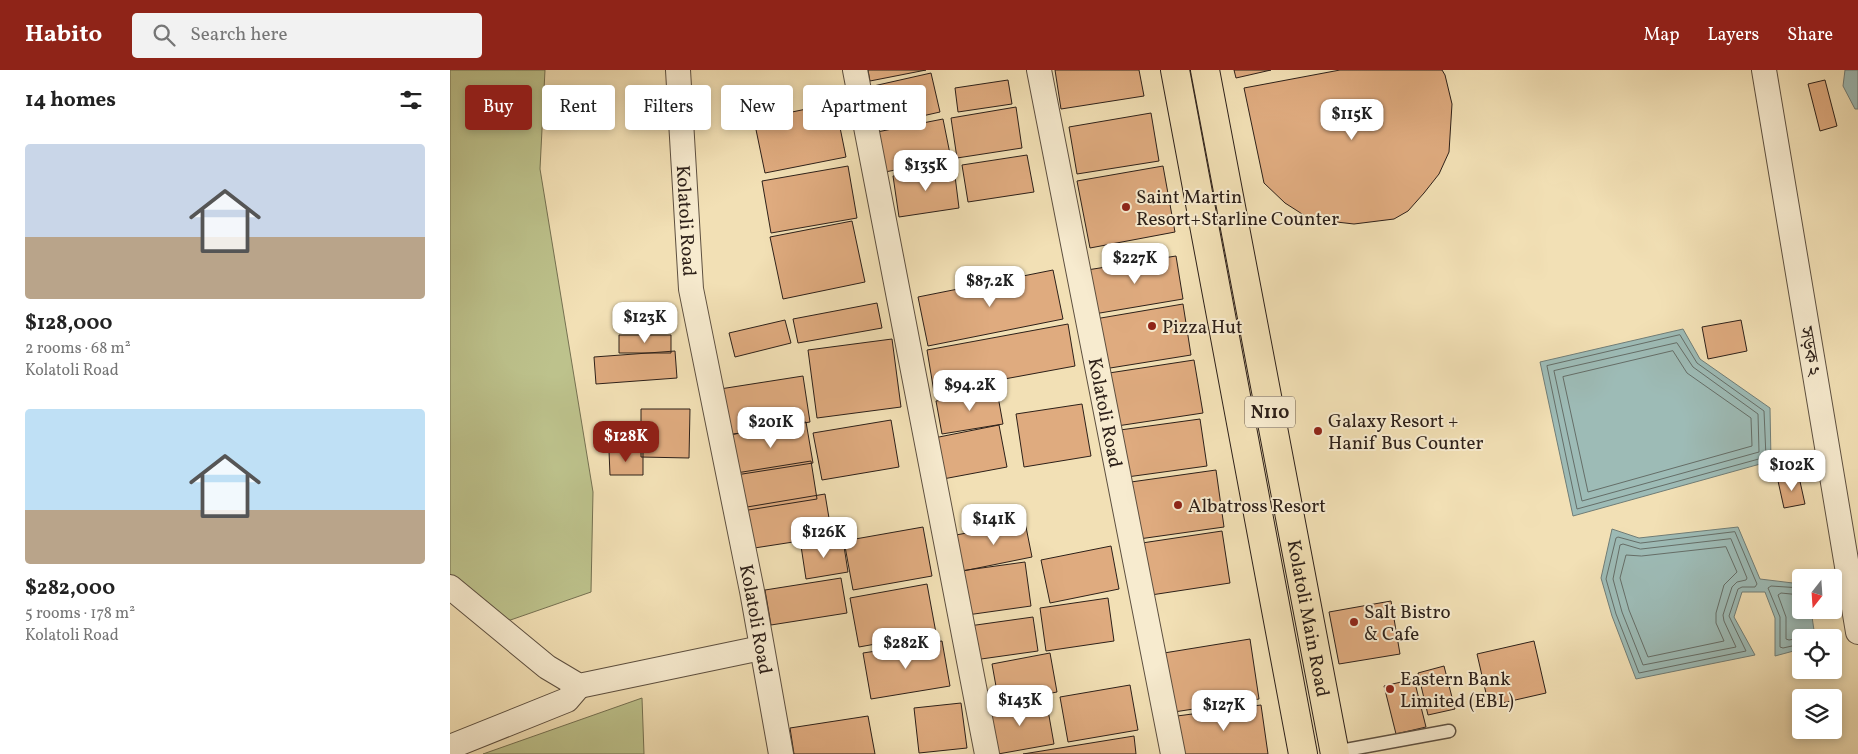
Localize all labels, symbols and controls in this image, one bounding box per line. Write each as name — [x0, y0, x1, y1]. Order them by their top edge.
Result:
search box — [132, 13, 482, 58]
text: Habito — [25, 18, 102, 52]
icon: search — [150, 21, 178, 49]
text: Search here — [190, 22, 288, 48]
text: Map — [1643, 23, 1679, 48]
text: Layers — [1707, 23, 1759, 48]
text: Share — [1787, 23, 1833, 48]
chip: Buy — [465, 85, 532, 130]
chip: Rent — [542, 85, 615, 130]
chip: Filters — [625, 85, 711, 130]
chip: New — [721, 85, 793, 130]
chip: Apartment — [803, 85, 926, 130]
text: 14 homes — [25, 86, 116, 115]
icon: filters — [397, 86, 425, 114]
pin: $115K — [1317, 98, 1387, 141]
text: $115K — [1331, 104, 1373, 126]
pin: $135K — [891, 150, 961, 192]
text: $135K — [905, 155, 947, 177]
street label: Kolatoli Road — [669, 164, 701, 277]
icon: home — [180, 176, 270, 266]
place label: Saint Martin Resort+Starline Counter — [1136, 185, 1339, 233]
marker: Saint Martin Resort+Starline Counter — [1120, 201, 1132, 213]
pin: $227K — [1100, 242, 1170, 285]
text: $227K — [1113, 248, 1157, 270]
pin: $87.2K — [949, 266, 1031, 308]
text: $87.2K — [966, 271, 1014, 293]
pin: $123K — [610, 302, 680, 344]
text: $123K — [623, 307, 667, 329]
text: $128,000 — [25, 309, 112, 338]
place label: Pizza Hut — [1162, 315, 1243, 341]
marker: Pizza Hut — [1146, 320, 1158, 332]
street label: সড়ক ২ — [1792, 324, 1826, 379]
text: 2 rooms · 68 m² — [25, 338, 131, 360]
street label: Kolatoli Road — [1081, 356, 1128, 470]
text: Kolatoli Road — [25, 360, 119, 382]
pin: $94.2K — [929, 370, 1011, 412]
text: $94.2K — [944, 375, 996, 397]
road number: N110 — [1245, 397, 1295, 428]
pin: $201K — [736, 406, 806, 449]
place label: Galaxy Resort + Hanif Bus Counter — [1328, 409, 1484, 457]
text: $201K — [748, 412, 794, 434]
pin: $128K — [591, 420, 661, 463]
marker: Galaxy Resort + Hanif Bus Counter — [1312, 425, 1324, 437]
text: $128K — [604, 426, 648, 448]
icon: home — [180, 441, 270, 531]
pin: $102K — [1757, 450, 1827, 492]
text: $102K — [1769, 455, 1815, 477]
place label: Albatross Resort — [1188, 494, 1326, 520]
marker: Albatross Resort — [1172, 499, 1184, 511]
pin: $141K — [959, 504, 1029, 546]
text: $141K — [972, 509, 1016, 531]
pin: $126K — [789, 516, 859, 559]
text: $126K — [802, 522, 846, 544]
street label: Kolatoli Main Road — [1280, 538, 1335, 699]
street label: Kolatoli Road — [732, 562, 778, 677]
north arrow — [1792, 569, 1842, 619]
map controls — [1792, 569, 1842, 739]
text: $282,000 — [25, 574, 115, 603]
place label: Salt Bistro & Cafe — [1364, 600, 1451, 648]
text: 5 rooms · 178 m² — [25, 603, 135, 625]
marker: Salt Bistro & Cafe — [1348, 616, 1360, 628]
text: Kolatoli Road — [25, 625, 119, 647]
pin: $282K — [871, 628, 941, 670]
button: locate — [1792, 629, 1842, 679]
text: $282K — [883, 633, 929, 655]
place label: Eastern Bank Limited (EBL) — [1400, 667, 1514, 715]
marker: Eastern Bank Limited (EBL) — [1384, 683, 1396, 695]
pin: $143K — [985, 684, 1055, 727]
button: layers — [1792, 689, 1842, 739]
text: $143K — [998, 690, 1042, 712]
pin: $127K — [1189, 690, 1259, 732]
text: $127K — [1203, 695, 1245, 717]

